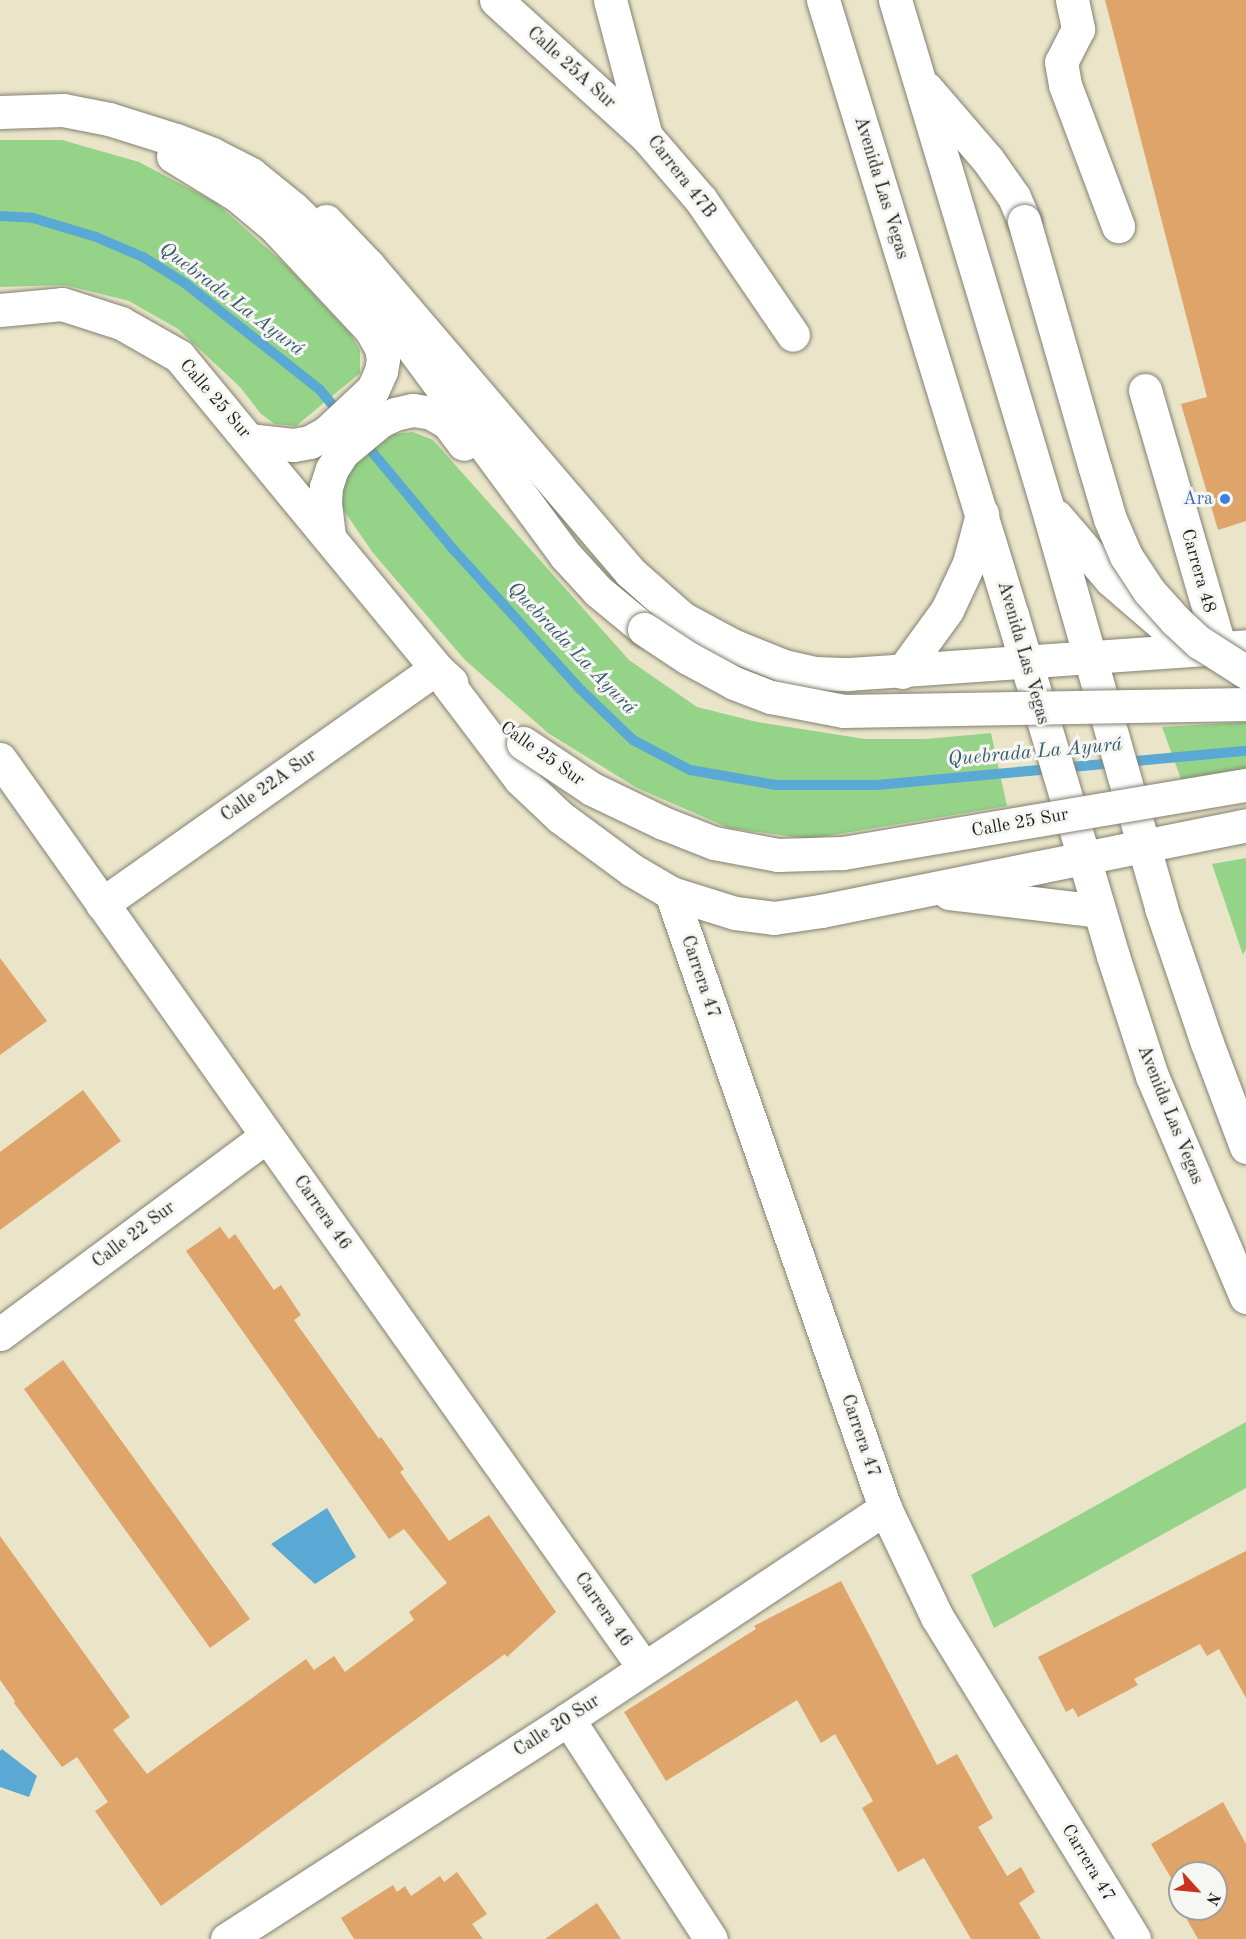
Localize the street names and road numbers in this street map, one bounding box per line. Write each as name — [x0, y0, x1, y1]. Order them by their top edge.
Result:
street label: Calle 25A Sur — [522, 23, 620, 113]
street label: Avenida Las Vegas — [849, 114, 913, 262]
street label: Carrera 47B — [642, 132, 720, 222]
street label: Calle 25 Sur — [175, 355, 255, 443]
street label: Carrera 48 — [1176, 527, 1220, 615]
street label: Avenida Las Vegas — [992, 579, 1054, 727]
street label: Calle 25 Sur — [496, 717, 588, 791]
street label: Calle 22A Sur — [217, 745, 321, 827]
street label: Calle 25 Sur — [970, 804, 1070, 842]
street label: Carrera 47 — [676, 933, 724, 1021]
street label: Avenida Las Vegas — [1132, 1042, 1208, 1188]
street label: Carrera 46 — [288, 1172, 356, 1254]
street label: Calle 22 Sur — [88, 1197, 180, 1273]
street label: Carrera 47 — [836, 1392, 884, 1480]
street label: Carrera 46 — [569, 1569, 637, 1651]
street label: Calle 20 Sur — [510, 1690, 604, 1762]
street label: Carrera 47 — [1057, 1821, 1119, 1905]

